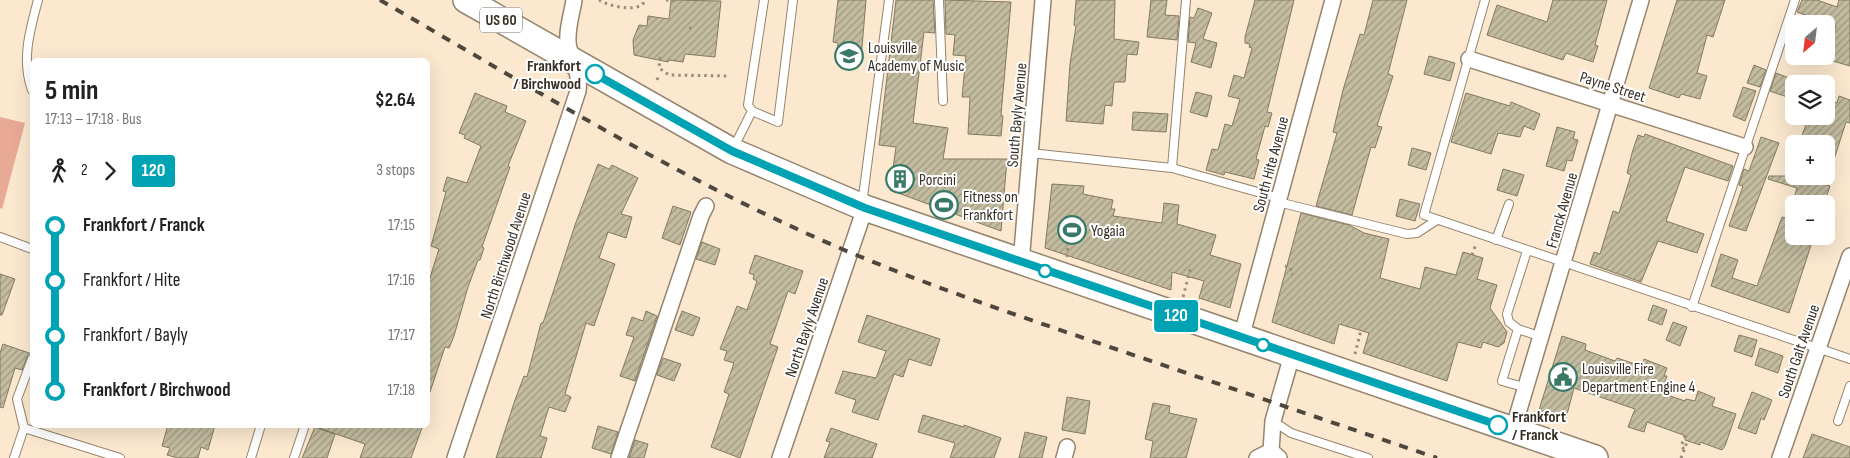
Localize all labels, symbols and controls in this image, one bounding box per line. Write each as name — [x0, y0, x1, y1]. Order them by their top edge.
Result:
road number: US 60 — [480, 8, 522, 32]
north arrow — [1785, 15, 1835, 65]
map controls — [1785, 15, 1835, 245]
place label: Louisville Academy of Music — [867, 39, 965, 76]
school or university icon: Louisville Academy of Music — [834, 41, 864, 71]
place label: Frankfort / Birchwood — [513, 57, 581, 94]
street label: South Bayly Avenue — [1003, 62, 1032, 168]
marker: Frankfort / Birchwood — [585, 64, 605, 84]
street label: Payne Street — [1577, 68, 1648, 107]
text: 5 min — [45, 74, 98, 107]
button: layers — [1785, 75, 1835, 125]
text: $2.64 — [375, 89, 415, 112]
text: 17:13 – 17:18 · Bus — [45, 110, 142, 129]
street label: South Hite Avenue — [1250, 114, 1293, 214]
button: + — [1785, 135, 1835, 185]
icon: walk — [45, 157, 73, 185]
icon: forward — [96, 157, 124, 185]
text: 120 — [142, 160, 165, 181]
text: 2 — [81, 161, 88, 180]
text: 3 stops — [376, 161, 415, 180]
building icon: Porcini — [885, 164, 915, 194]
place label: Porcini — [919, 171, 956, 190]
street label: Franck Avenue — [1543, 171, 1582, 250]
place label: Fitness on Frankfort — [963, 188, 1018, 225]
street label: North Birchwood Avenue — [477, 190, 536, 321]
sports icon: Fitness on Frankfort — [929, 190, 959, 220]
button: − — [1785, 195, 1835, 245]
text: Frankfort / Franck — [83, 214, 205, 237]
sports icon: Yogaia — [1057, 215, 1087, 245]
text: 17:15 — [388, 216, 415, 235]
place label: Yogaia — [1091, 222, 1125, 241]
unlabelled marker — [1038, 264, 1052, 278]
text: Frankfort / Hite — [83, 269, 181, 292]
text: 17:16 — [388, 271, 415, 290]
street label: North Bayly Avenue — [781, 275, 833, 380]
line badge: 120 — [1147, 300, 1205, 332]
street label: South Galt Avenue — [1774, 302, 1824, 401]
text: 120 — [1164, 305, 1188, 326]
text: Frankfort / Bayly — [83, 324, 188, 347]
text: 17:17 — [388, 326, 415, 345]
unlabelled marker — [1256, 338, 1270, 352]
place label: Louisville Fire Department Engine 4 — [1582, 360, 1695, 397]
public building icon: Louisville Fire Department Engine 4 — [1548, 362, 1578, 392]
text: Frankfort / Birchwood — [83, 379, 230, 402]
text: 17:18 — [388, 381, 415, 400]
place label: Frankfort / Franck — [1512, 408, 1566, 445]
marker: Frankfort / Franck — [1488, 415, 1508, 435]

